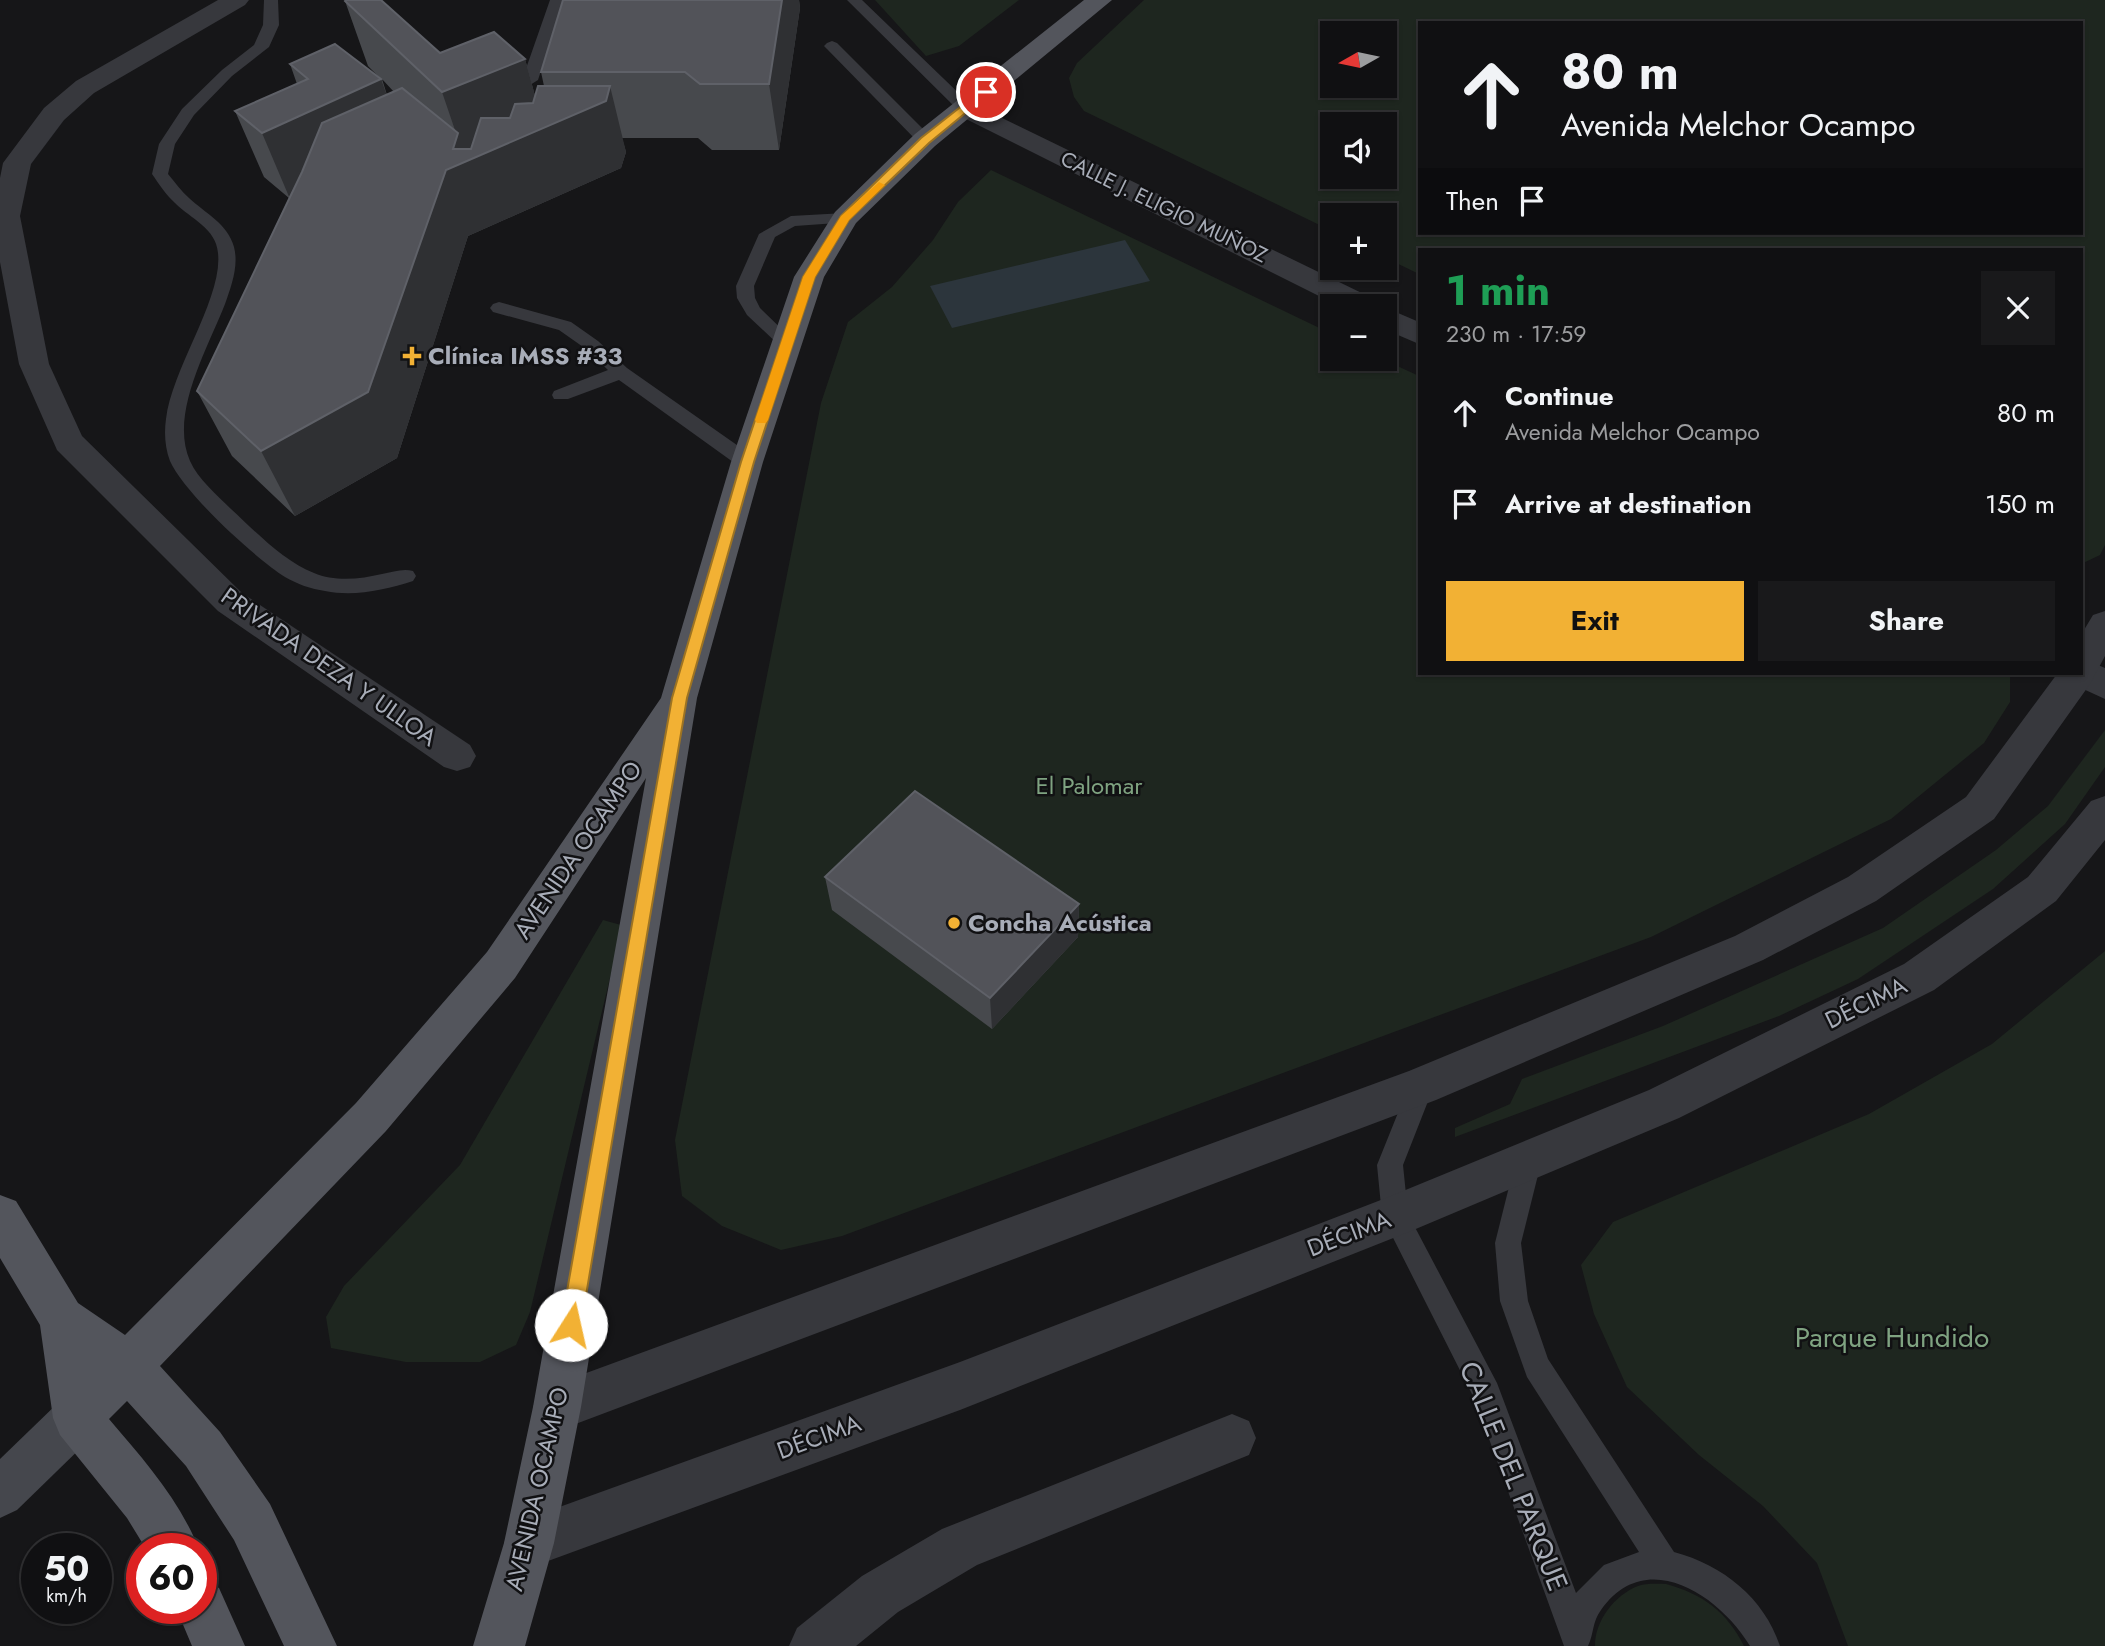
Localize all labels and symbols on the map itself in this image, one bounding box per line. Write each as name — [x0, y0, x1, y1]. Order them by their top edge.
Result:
north arrow — [1320, 21, 1396, 98]
pin — [956, 62, 1016, 122]
street label: CALLE J. ELIGIO MUÑOZ — [1056, 144, 1273, 270]
place label: Clínica IMSS #33 — [428, 338, 623, 373]
marker: Clínica IMSS #33 — [402, 346, 422, 366]
street label: PRIVADA DEZA Y ULLOA — [214, 579, 445, 755]
street label: AVENIDA OCAMPO — [505, 754, 650, 946]
park label: El Palomar — [1035, 768, 1143, 803]
place label: Concha Acústica — [968, 905, 1152, 940]
marker: Concha Acústica — [946, 915, 962, 931]
street label: DÉCIMA — [1819, 968, 1913, 1037]
street label: DÉCIMA — [1302, 1202, 1396, 1265]
position arrow — [534, 1288, 608, 1362]
park label: Parque Hundido — [1795, 1317, 1989, 1358]
street label: CALLE DEL PARQUE — [1449, 1355, 1578, 1597]
street label: AVENIDA OCAMPO — [496, 1384, 577, 1594]
street label: DÉCIMA — [772, 1405, 866, 1468]
speed limit sign: 60 — [126, 1533, 217, 1624]

